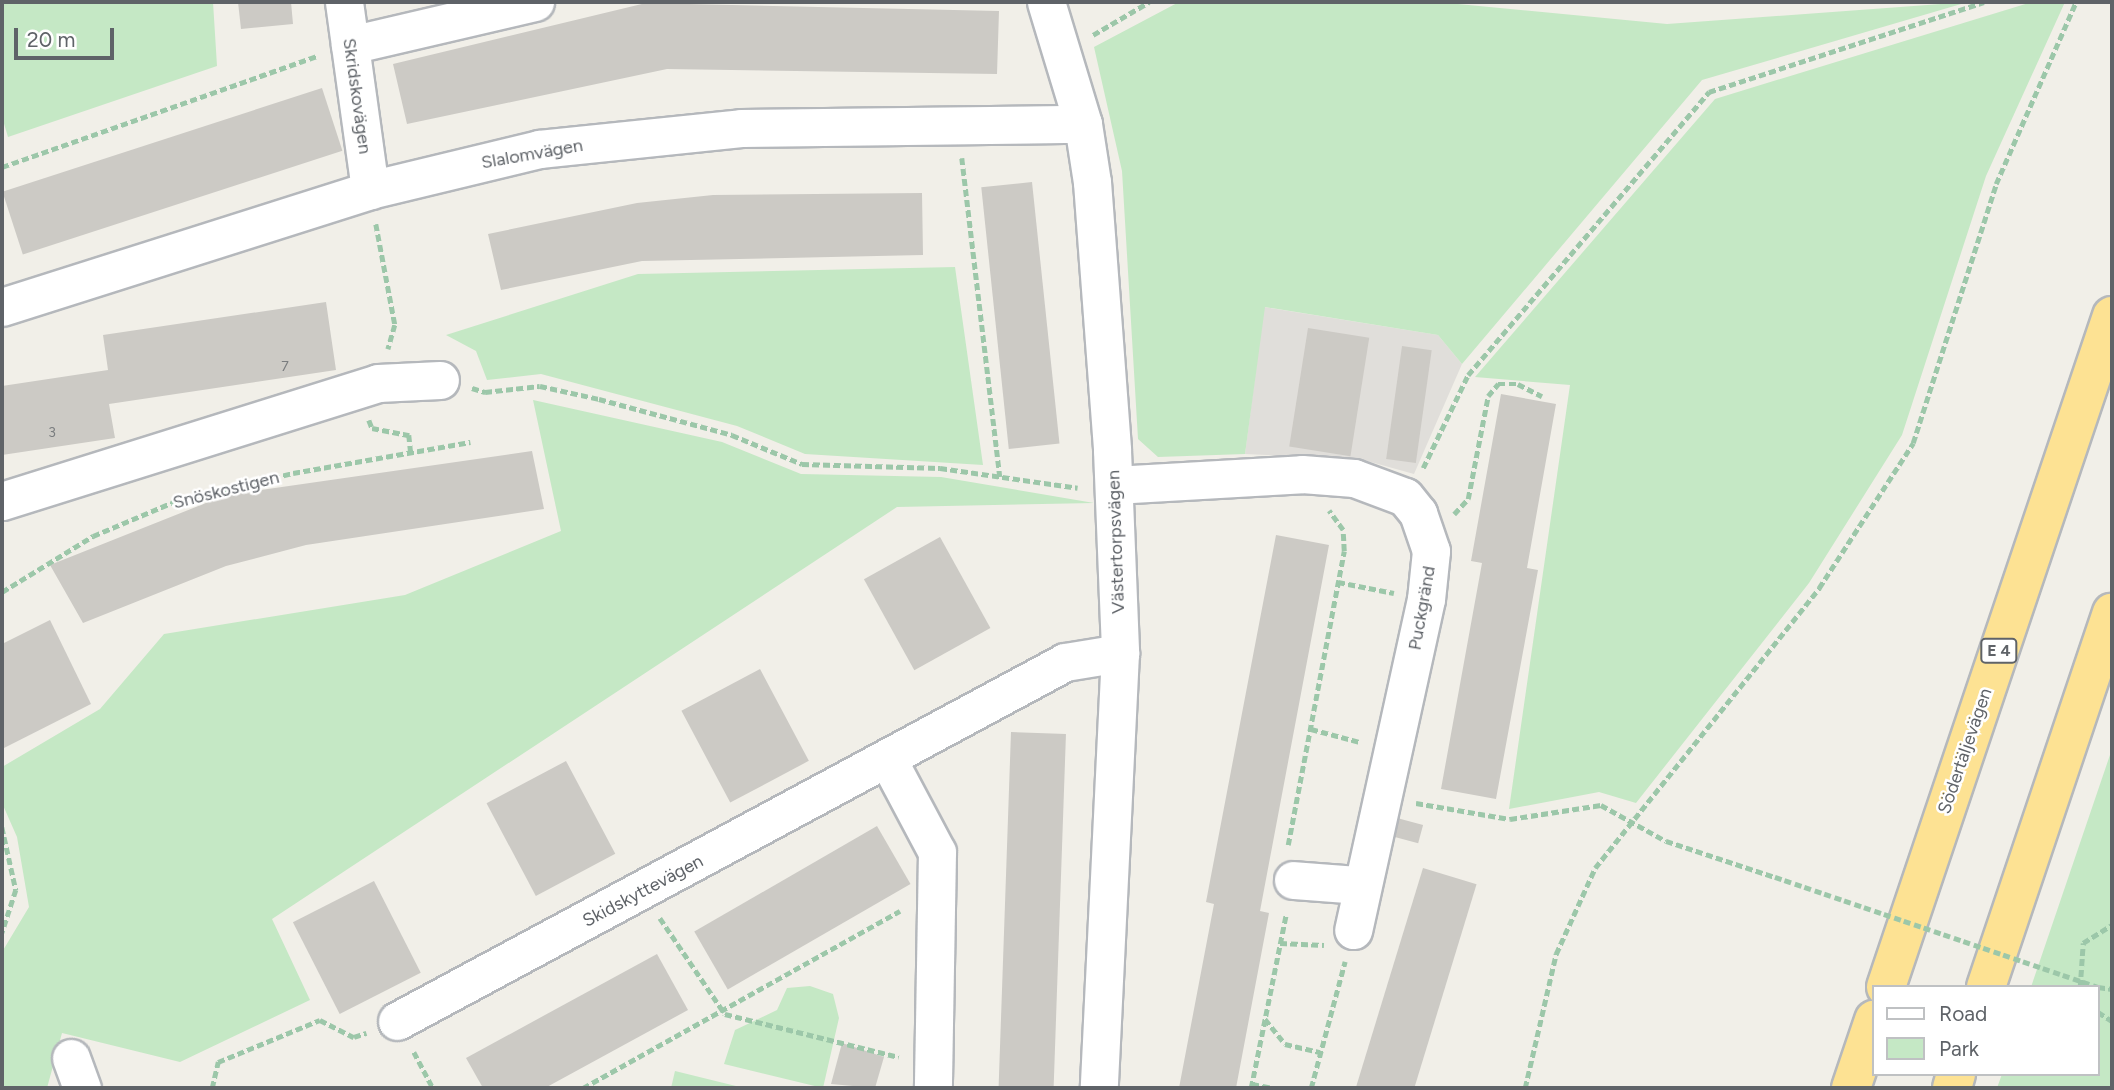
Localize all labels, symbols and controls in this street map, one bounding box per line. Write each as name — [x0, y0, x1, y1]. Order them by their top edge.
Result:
scale bar — [18, 14, 117, 58]
text: 20 m — [27, 27, 75, 52]
street label: Skridskovägen — [338, 37, 376, 155]
street label: Slalomvägen — [480, 134, 584, 174]
house number: 7 — [281, 359, 289, 375]
house number: 3 — [48, 425, 56, 441]
street label: Snöskostigen — [171, 466, 281, 514]
street label: Västertorpsvägen — [1103, 470, 1129, 614]
street label: Puckgränd — [1404, 564, 1440, 652]
road number: E 4 — [1980, 638, 2018, 664]
street label: Södertäljevägen — [1933, 685, 1997, 817]
street label: Skidskyttevägen — [579, 850, 707, 932]
legend — [1872, 985, 2100, 1076]
text: Road — [1939, 1001, 1987, 1026]
text: Park — [1939, 1036, 1979, 1061]

